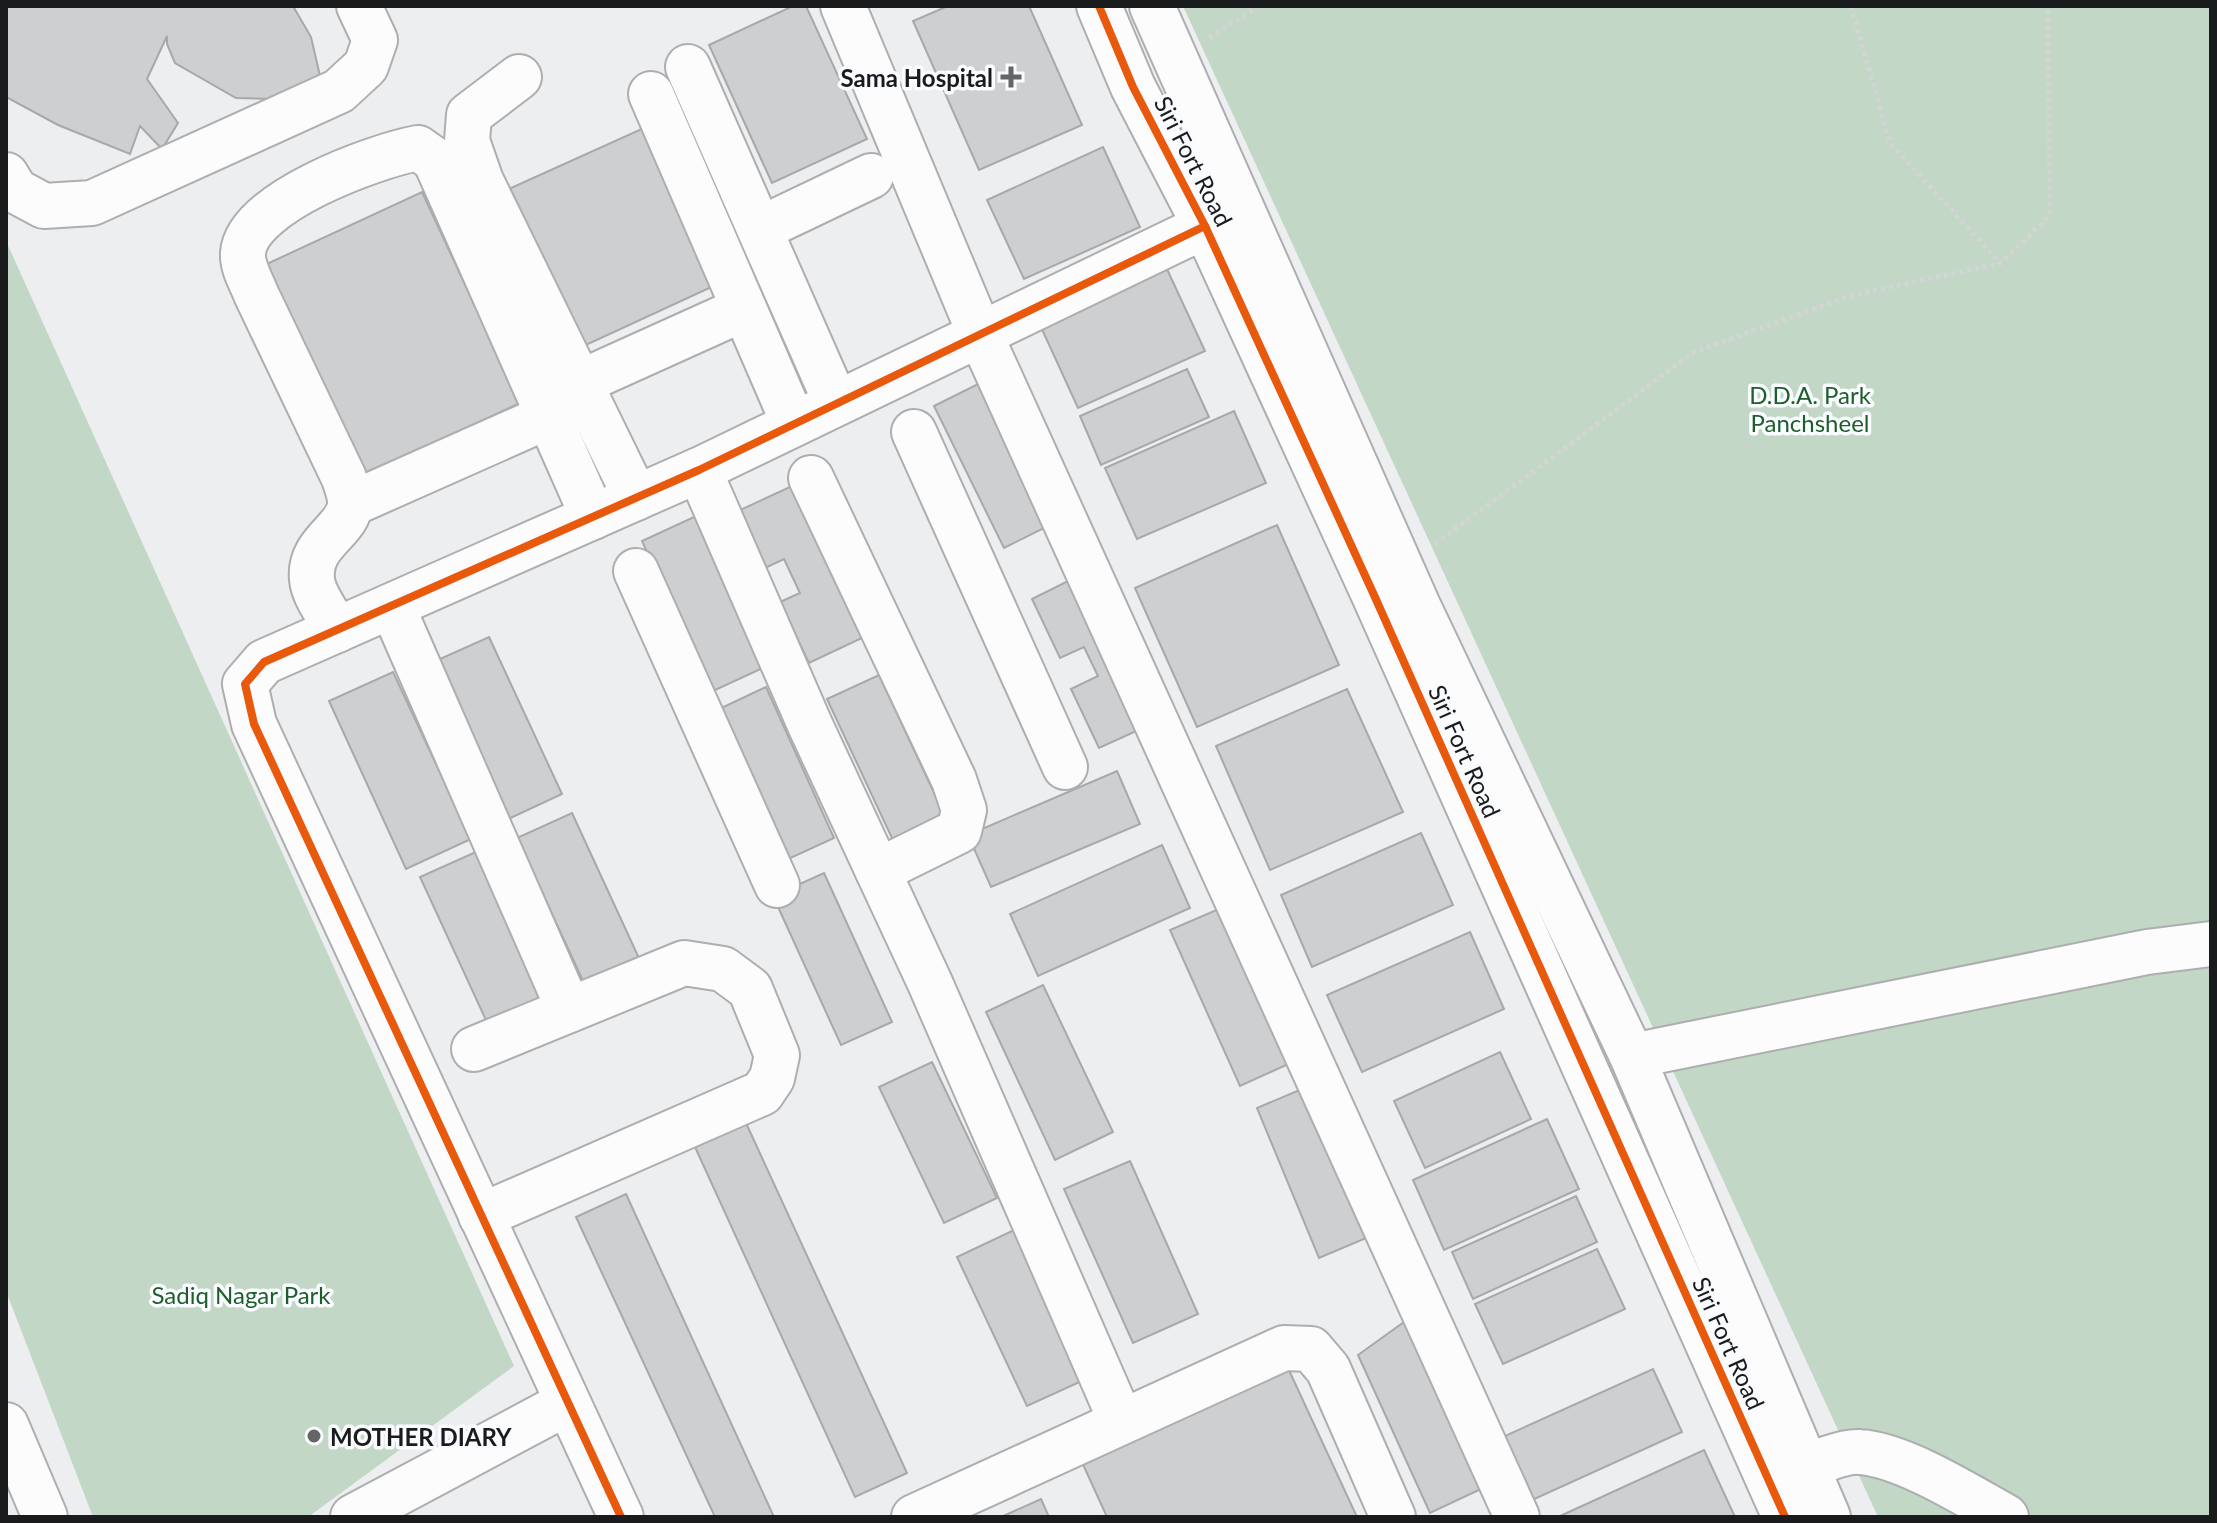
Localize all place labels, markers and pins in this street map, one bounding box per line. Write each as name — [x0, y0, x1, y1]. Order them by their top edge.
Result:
place label: Sama Hospital — [840, 63, 993, 92]
marker: Sama Hospital — [1000, 66, 1022, 88]
place label: MOTHER DIARY — [330, 1422, 512, 1451]
marker: MOTHER DIARY — [305, 1427, 323, 1445]

